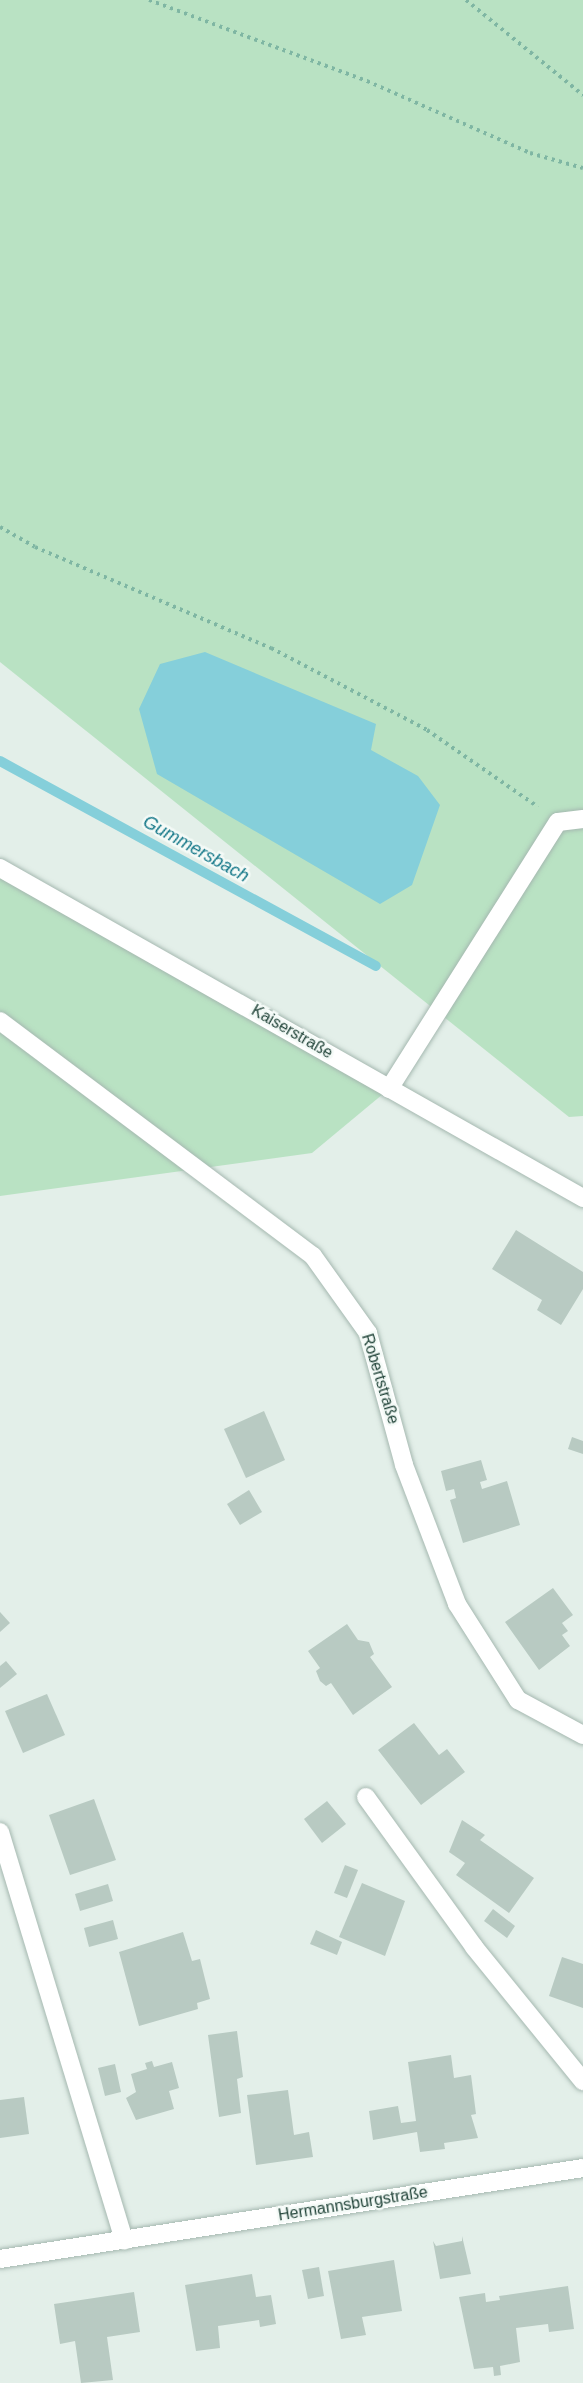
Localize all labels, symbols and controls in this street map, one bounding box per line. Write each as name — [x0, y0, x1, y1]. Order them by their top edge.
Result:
water label: Gummersbach — [139, 811, 253, 887]
street label: Kaiserstraße — [248, 1001, 336, 1063]
street label: Robertstraße — [357, 1332, 403, 1426]
street label: Hermannsburgstraße — [277, 2183, 429, 2225]

